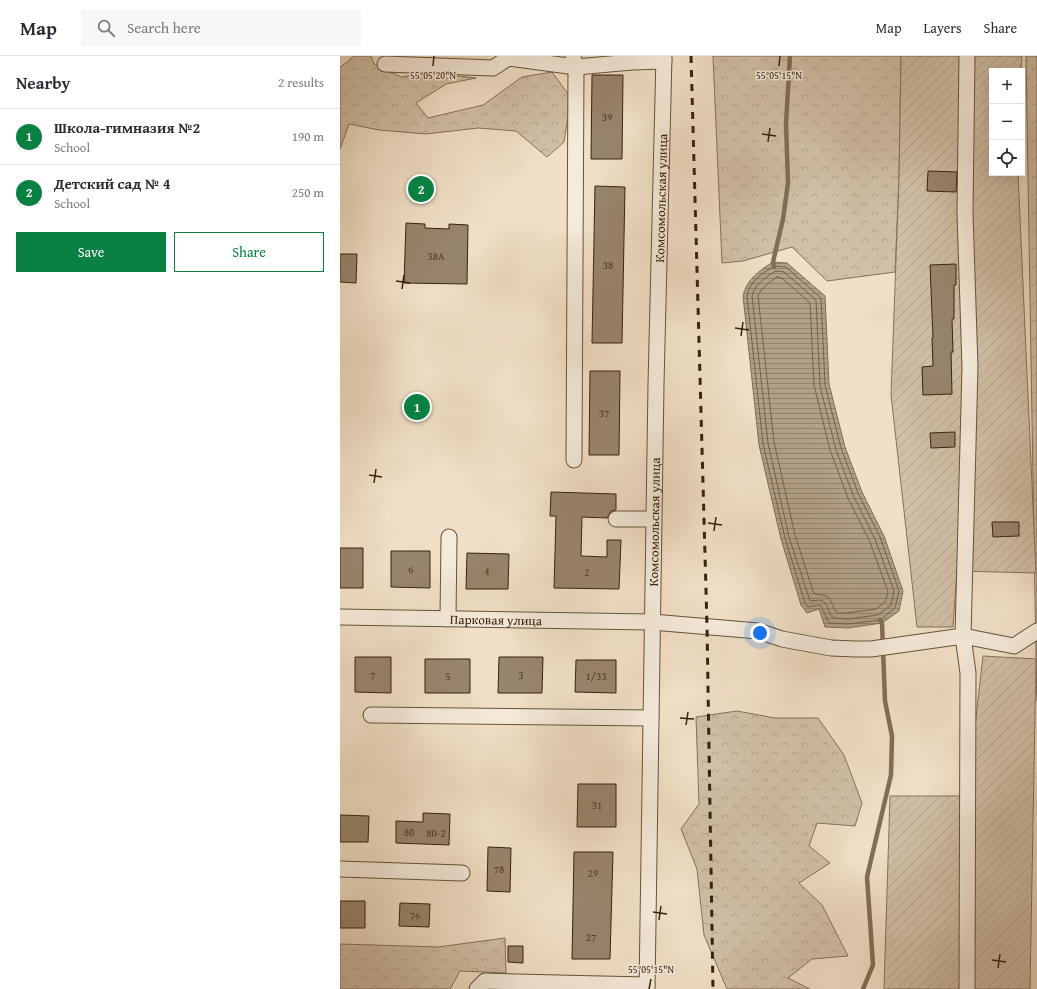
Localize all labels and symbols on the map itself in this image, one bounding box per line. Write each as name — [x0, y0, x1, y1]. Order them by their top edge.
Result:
text: 55°05'20"N — [410, 68, 456, 83]
text: 55°05'15"N — [756, 68, 802, 83]
house number: 39 — [602, 109, 612, 125]
street label: Комсомольская улица — [650, 133, 672, 263]
pin: 2 — [408, 174, 434, 204]
house number: 38А — [427, 248, 445, 264]
house number: 38 — [603, 257, 613, 273]
pin: 1 — [404, 392, 430, 422]
house number: 37 — [599, 405, 609, 421]
street label: Комсомольская улица — [644, 457, 665, 587]
house number: 6 — [408, 561, 414, 577]
house number: 4 — [484, 563, 490, 579]
house number: 2 — [584, 564, 590, 580]
street label: Парковая улица — [450, 610, 543, 630]
your location — [750, 623, 770, 643]
house number: 7 — [370, 667, 376, 683]
house number: 3 — [518, 667, 524, 683]
house number: 5 — [445, 668, 451, 684]
house number: 1/33 — [585, 668, 607, 684]
house number: 31 — [592, 797, 602, 813]
house number: 80 — [404, 824, 414, 840]
house number: 80-2 — [426, 825, 446, 841]
house number: 78 — [494, 861, 504, 877]
house number: 29 — [588, 865, 598, 881]
house number: 76 — [410, 907, 420, 923]
house number: 27 — [586, 929, 596, 945]
text: 55°05'15"N — [628, 962, 674, 977]

